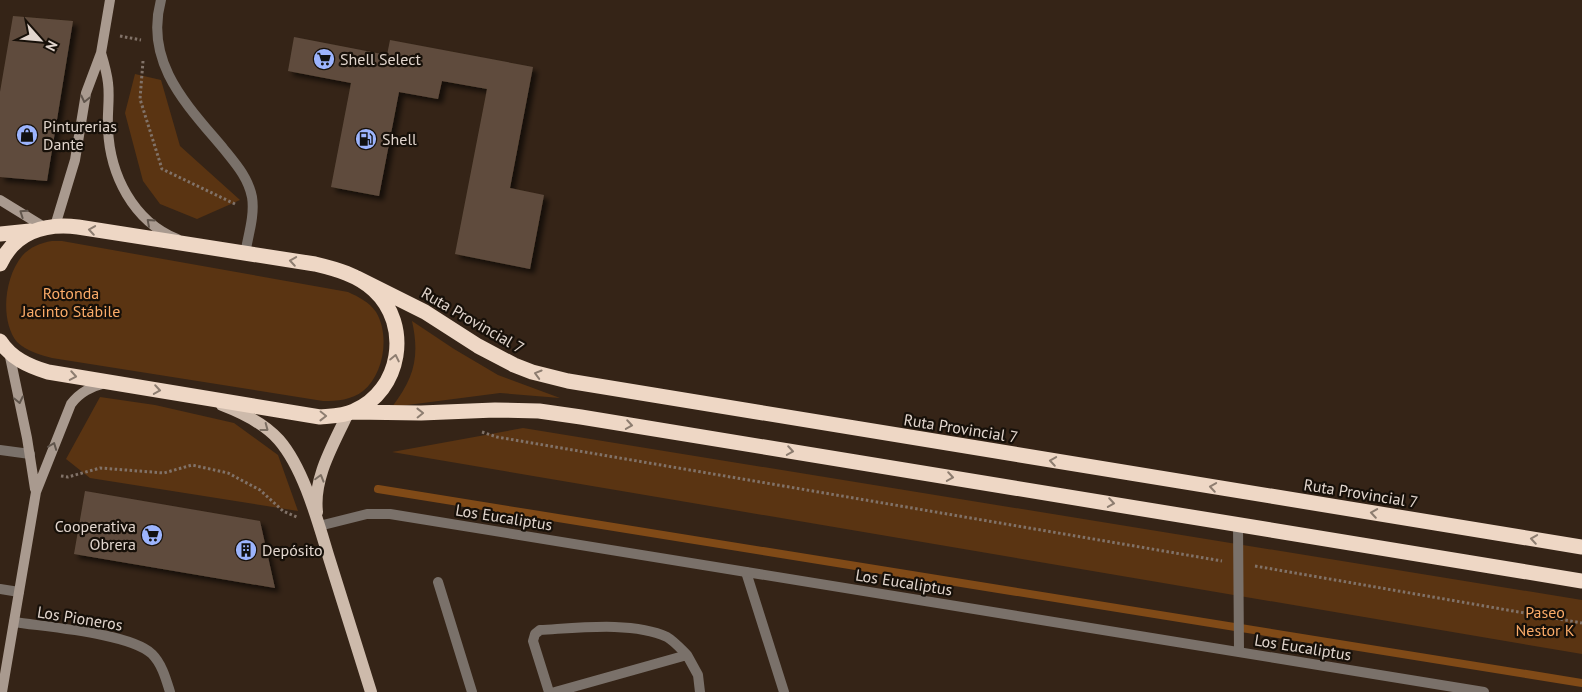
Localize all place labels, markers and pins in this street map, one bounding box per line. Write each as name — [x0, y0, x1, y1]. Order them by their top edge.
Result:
supermarket icon: Shell Select — [312, 47, 336, 71]
place label: Shell Select — [340, 49, 421, 69]
place label: Pinturerias Dante — [43, 116, 117, 154]
shop icon: Pinturerias Dante — [15, 123, 39, 147]
fuel station icon: Shell — [354, 127, 378, 151]
place label: Shell — [382, 129, 417, 149]
place label: Cooperativa Obrera — [55, 516, 136, 554]
supermarket icon: Cooperativa Obrera — [140, 523, 164, 547]
building icon: Depósito — [234, 538, 258, 562]
place label: Depósito — [262, 540, 323, 560]

